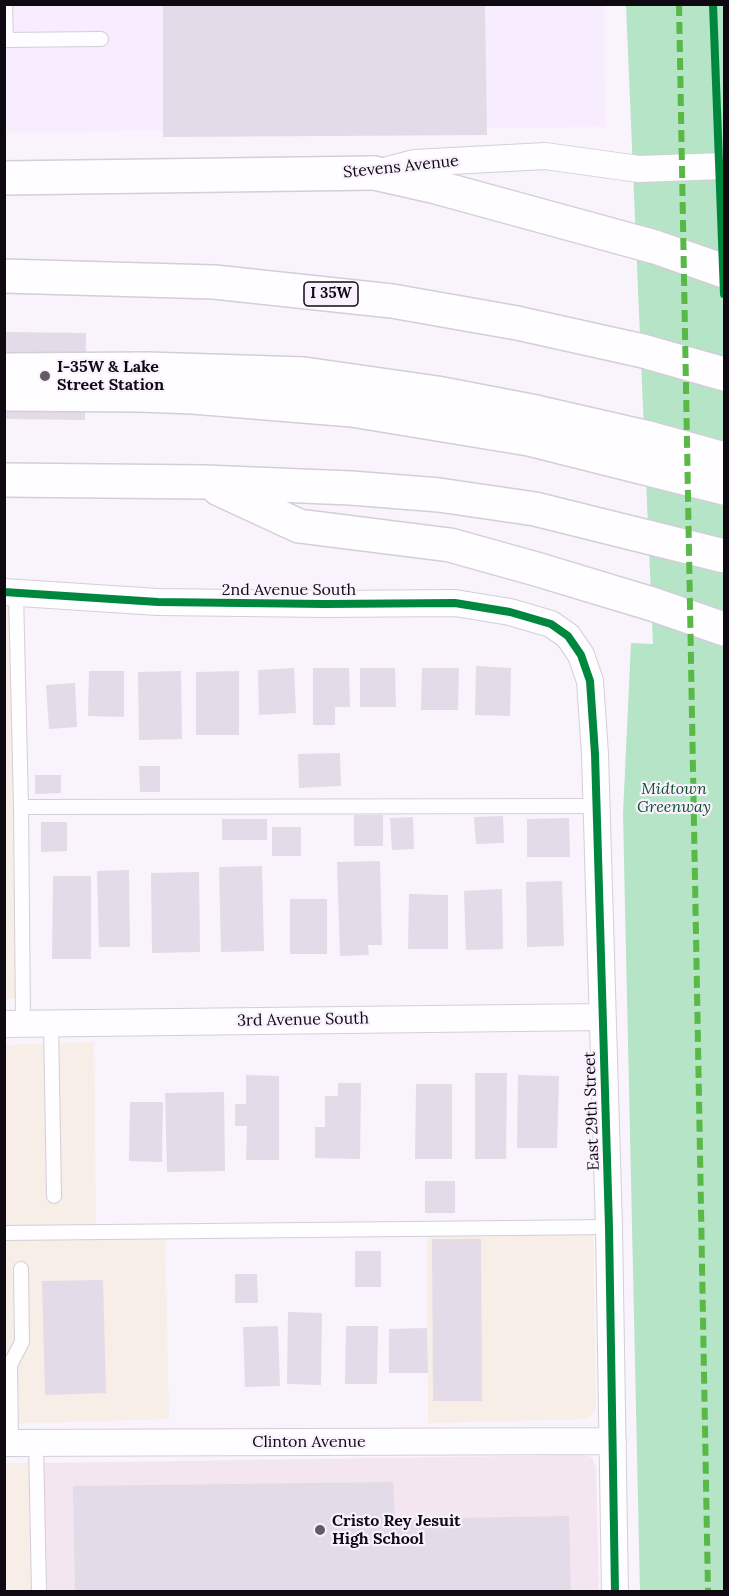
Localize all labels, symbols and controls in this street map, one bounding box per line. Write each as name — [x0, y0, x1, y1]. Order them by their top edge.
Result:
street label: Stevens Avenue — [342, 151, 460, 183]
road number: I 35W — [304, 282, 358, 306]
place label: I-35W & Lake Street Station — [57, 357, 164, 395]
marker: I-35W & Lake Street Station — [38, 369, 52, 383]
street label: 2nd Avenue South — [222, 580, 356, 600]
park label: Midtown Greenway — [637, 779, 711, 817]
street label: 3rd Avenue South — [237, 1009, 369, 1031]
street label: East 29th Street — [580, 1051, 604, 1171]
street label: Clinton Avenue — [252, 1432, 366, 1452]
place label: Cristo Rey Jesuit High School — [332, 1511, 461, 1549]
marker: Cristo Rey Jesuit High School — [313, 1523, 327, 1537]

